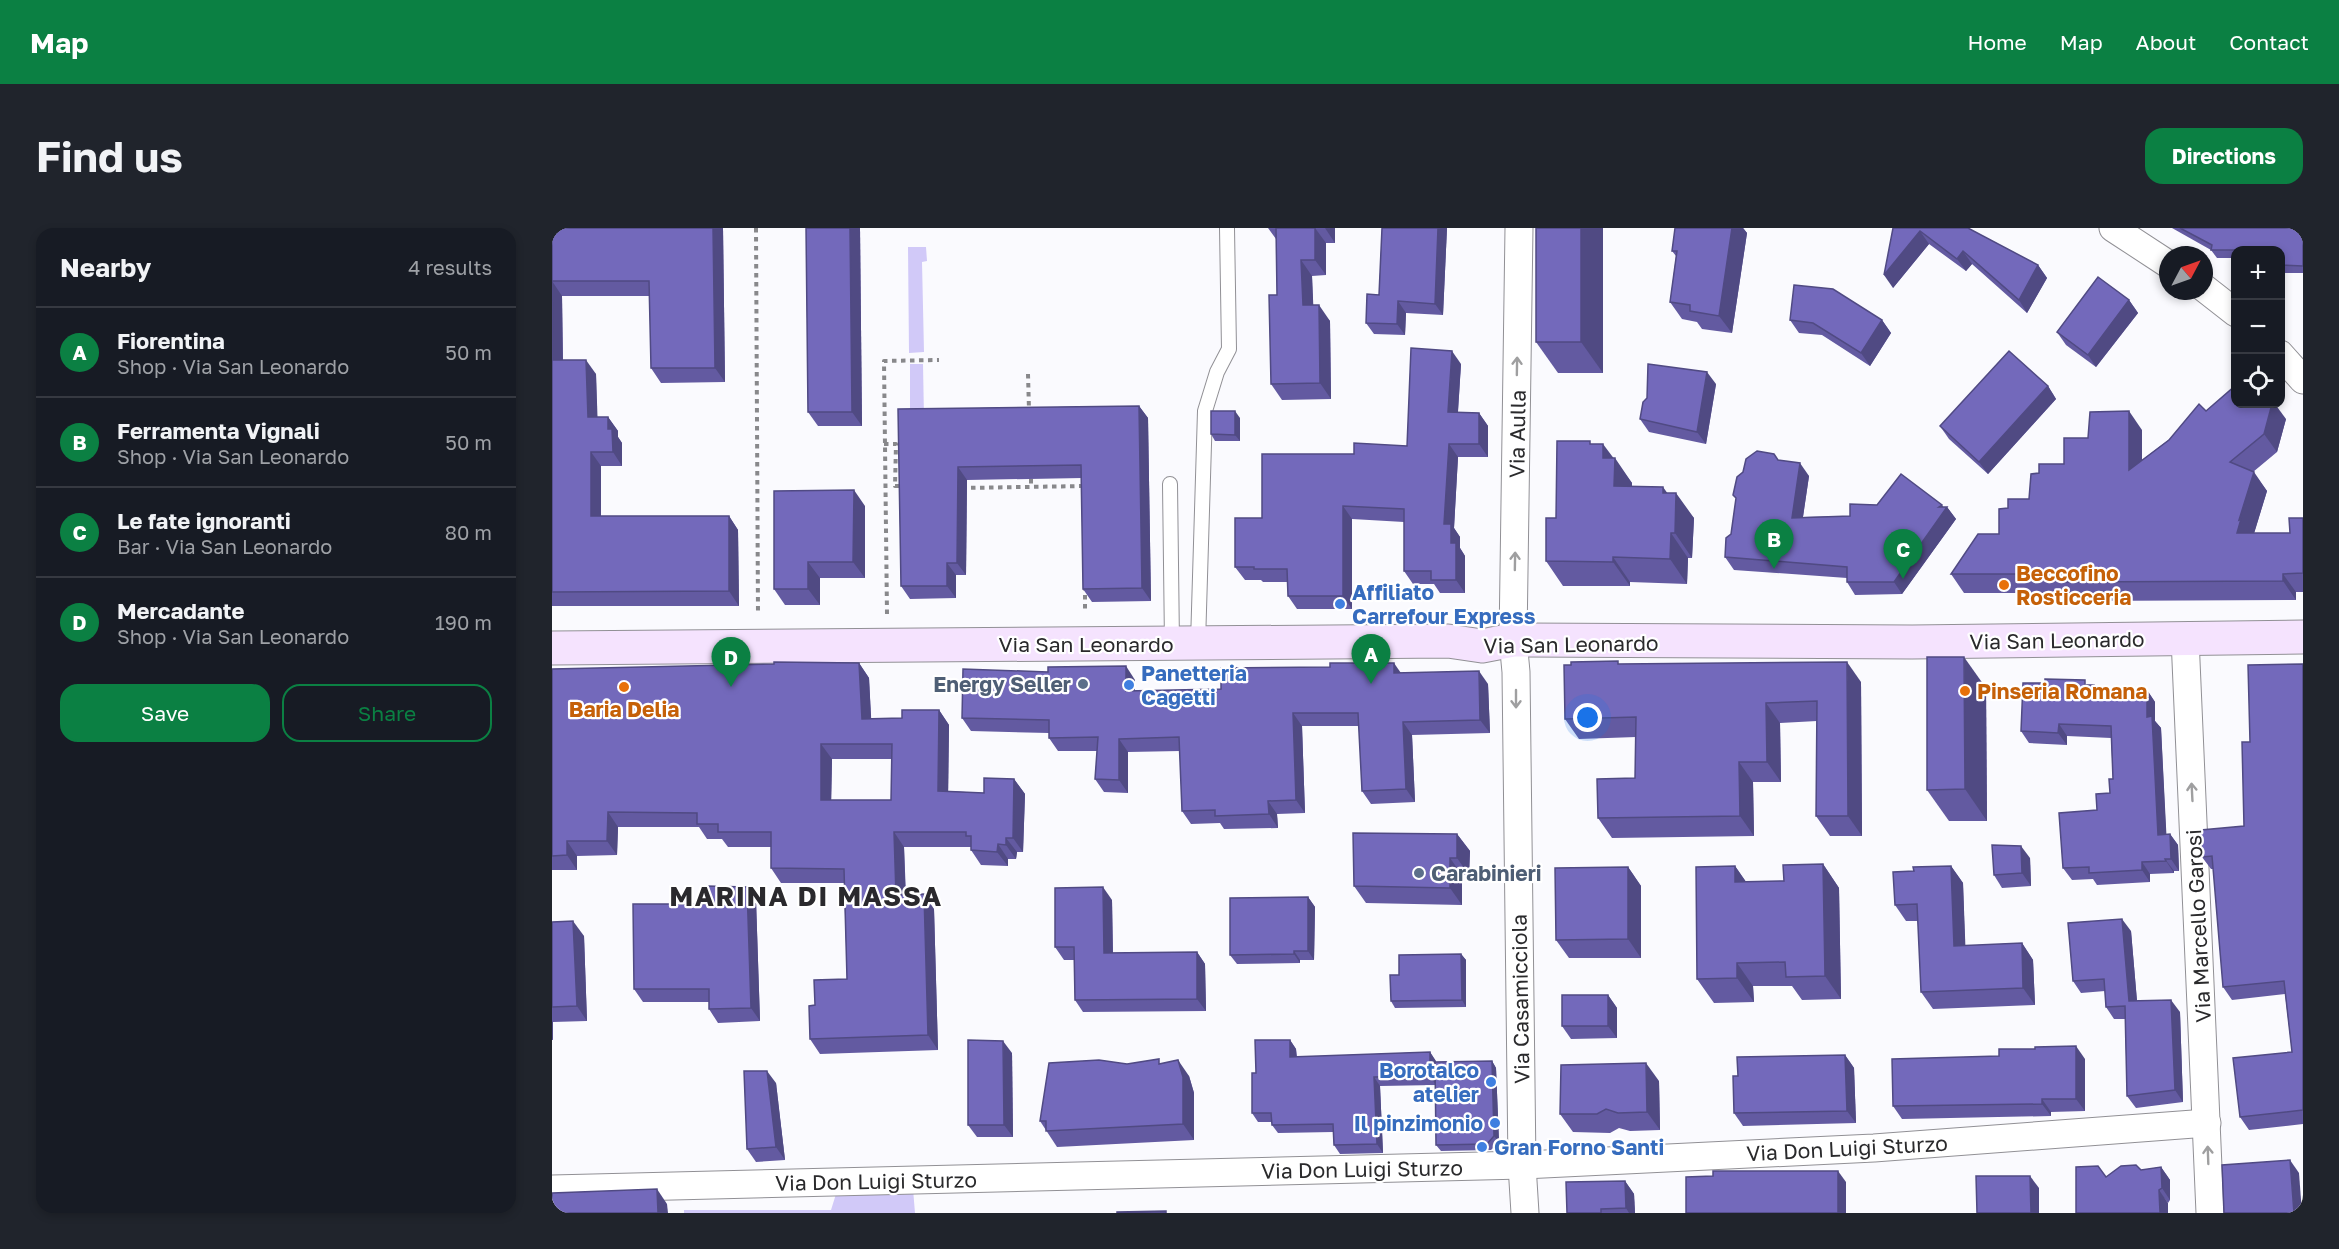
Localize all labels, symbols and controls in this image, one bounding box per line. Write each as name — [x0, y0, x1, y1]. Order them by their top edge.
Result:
text: Map — [30, 26, 88, 59]
text: Home — [1967, 29, 2027, 55]
text: Map — [2060, 29, 2103, 55]
text: About — [2136, 29, 2196, 55]
text: Contact — [2229, 29, 2309, 55]
button: Directions — [2145, 128, 2303, 184]
text: Find us — [36, 131, 183, 181]
north arrow — [2159, 246, 2213, 300]
map controls — [2231, 246, 2285, 408]
button: + — [2231, 246, 2285, 300]
text: Nearby — [60, 252, 151, 283]
text: 4 results — [408, 255, 492, 279]
button: − — [2231, 300, 2285, 354]
text: Fiorentina — [117, 327, 225, 354]
text: A — [72, 340, 87, 364]
text: 50 m — [445, 340, 492, 364]
text: Shop · Via San Leonardo — [117, 354, 349, 378]
button: locate — [2231, 354, 2285, 408]
one-way arrow — [1511, 356, 1523, 376]
street label: Via Aulla — [1503, 390, 1531, 478]
text: Ferramenta Vignali — [117, 417, 320, 444]
text: B — [72, 430, 87, 454]
text: 50 m — [445, 430, 492, 454]
text: Shop · Via San Leonardo — [117, 444, 349, 468]
text: Le fate ignoranti — [117, 507, 291, 534]
text: C — [72, 520, 87, 544]
text: 80 m — [445, 520, 492, 544]
pin: B — [1754, 520, 1794, 569]
pin: C — [1884, 530, 1922, 579]
text: Bar · Via San Leonardo — [117, 534, 332, 558]
one-way arrow — [1509, 551, 1521, 571]
place label: Beccofino Rosticceria — [2016, 560, 2131, 610]
marker: Beccofino Rosticceria — [1997, 578, 2011, 592]
place label: Affiliato Carrefour Express — [1352, 579, 1536, 629]
text: Mercadante — [117, 597, 245, 624]
marker: Affiliato Carrefour Express — [1333, 597, 1347, 611]
text: D — [72, 610, 87, 634]
text: 190 m — [435, 610, 492, 634]
text: Shop · Via San Leonardo — [117, 624, 349, 648]
street label: Via San Leonardo — [1969, 625, 2145, 655]
street label: Via San Leonardo — [1483, 629, 1659, 659]
street label: Via San Leonardo — [998, 631, 1174, 657]
pin: A — [1352, 634, 1390, 684]
pin: D — [712, 638, 750, 687]
place label: Panetteria Cagetti — [1141, 660, 1247, 710]
place label: Energy Seller — [933, 671, 1071, 697]
marker: Energy Seller — [1076, 677, 1090, 691]
marker: Panetteria Cagetti — [1122, 678, 1136, 692]
place label: Pinseria Romana — [1977, 678, 2147, 704]
marker: Baria Delia — [617, 680, 631, 694]
button: Save — [60, 684, 270, 742]
button: Share — [282, 684, 492, 742]
marker: Pinseria Romana — [1958, 684, 1972, 698]
one-way arrow — [1510, 688, 1522, 708]
place label: Baria Delia — [569, 696, 679, 722]
your location — [1573, 703, 1602, 732]
one-way arrow — [2187, 782, 2198, 802]
street label: Via Marcello Garosi — [2180, 829, 2216, 1023]
place label: Carabinieri — [1431, 860, 1542, 886]
marker: Carabinieri — [1412, 866, 1426, 880]
district label: MARINA DI MASSA — [669, 880, 943, 912]
street label: Via Casamicciola — [1506, 914, 1534, 1084]
place label: Borotalco atelier — [1379, 1057, 1479, 1107]
marker: Borotalco atelier — [1484, 1075, 1498, 1089]
place label: Il pinzimonio — [1354, 1110, 1483, 1136]
marker: Il pinzimonio — [1488, 1116, 1502, 1130]
street label: Via Don Luigi Sturzo — [1746, 1130, 1948, 1166]
place label: Gran Forno Santi — [1494, 1134, 1664, 1160]
marker: Gran Forno Santi — [1475, 1140, 1489, 1154]
one-way arrow — [2202, 1145, 2213, 1165]
street label: Via Don Luigi Sturzo — [1261, 1154, 1463, 1184]
street label: Via Don Luigi Sturzo — [775, 1166, 977, 1196]

